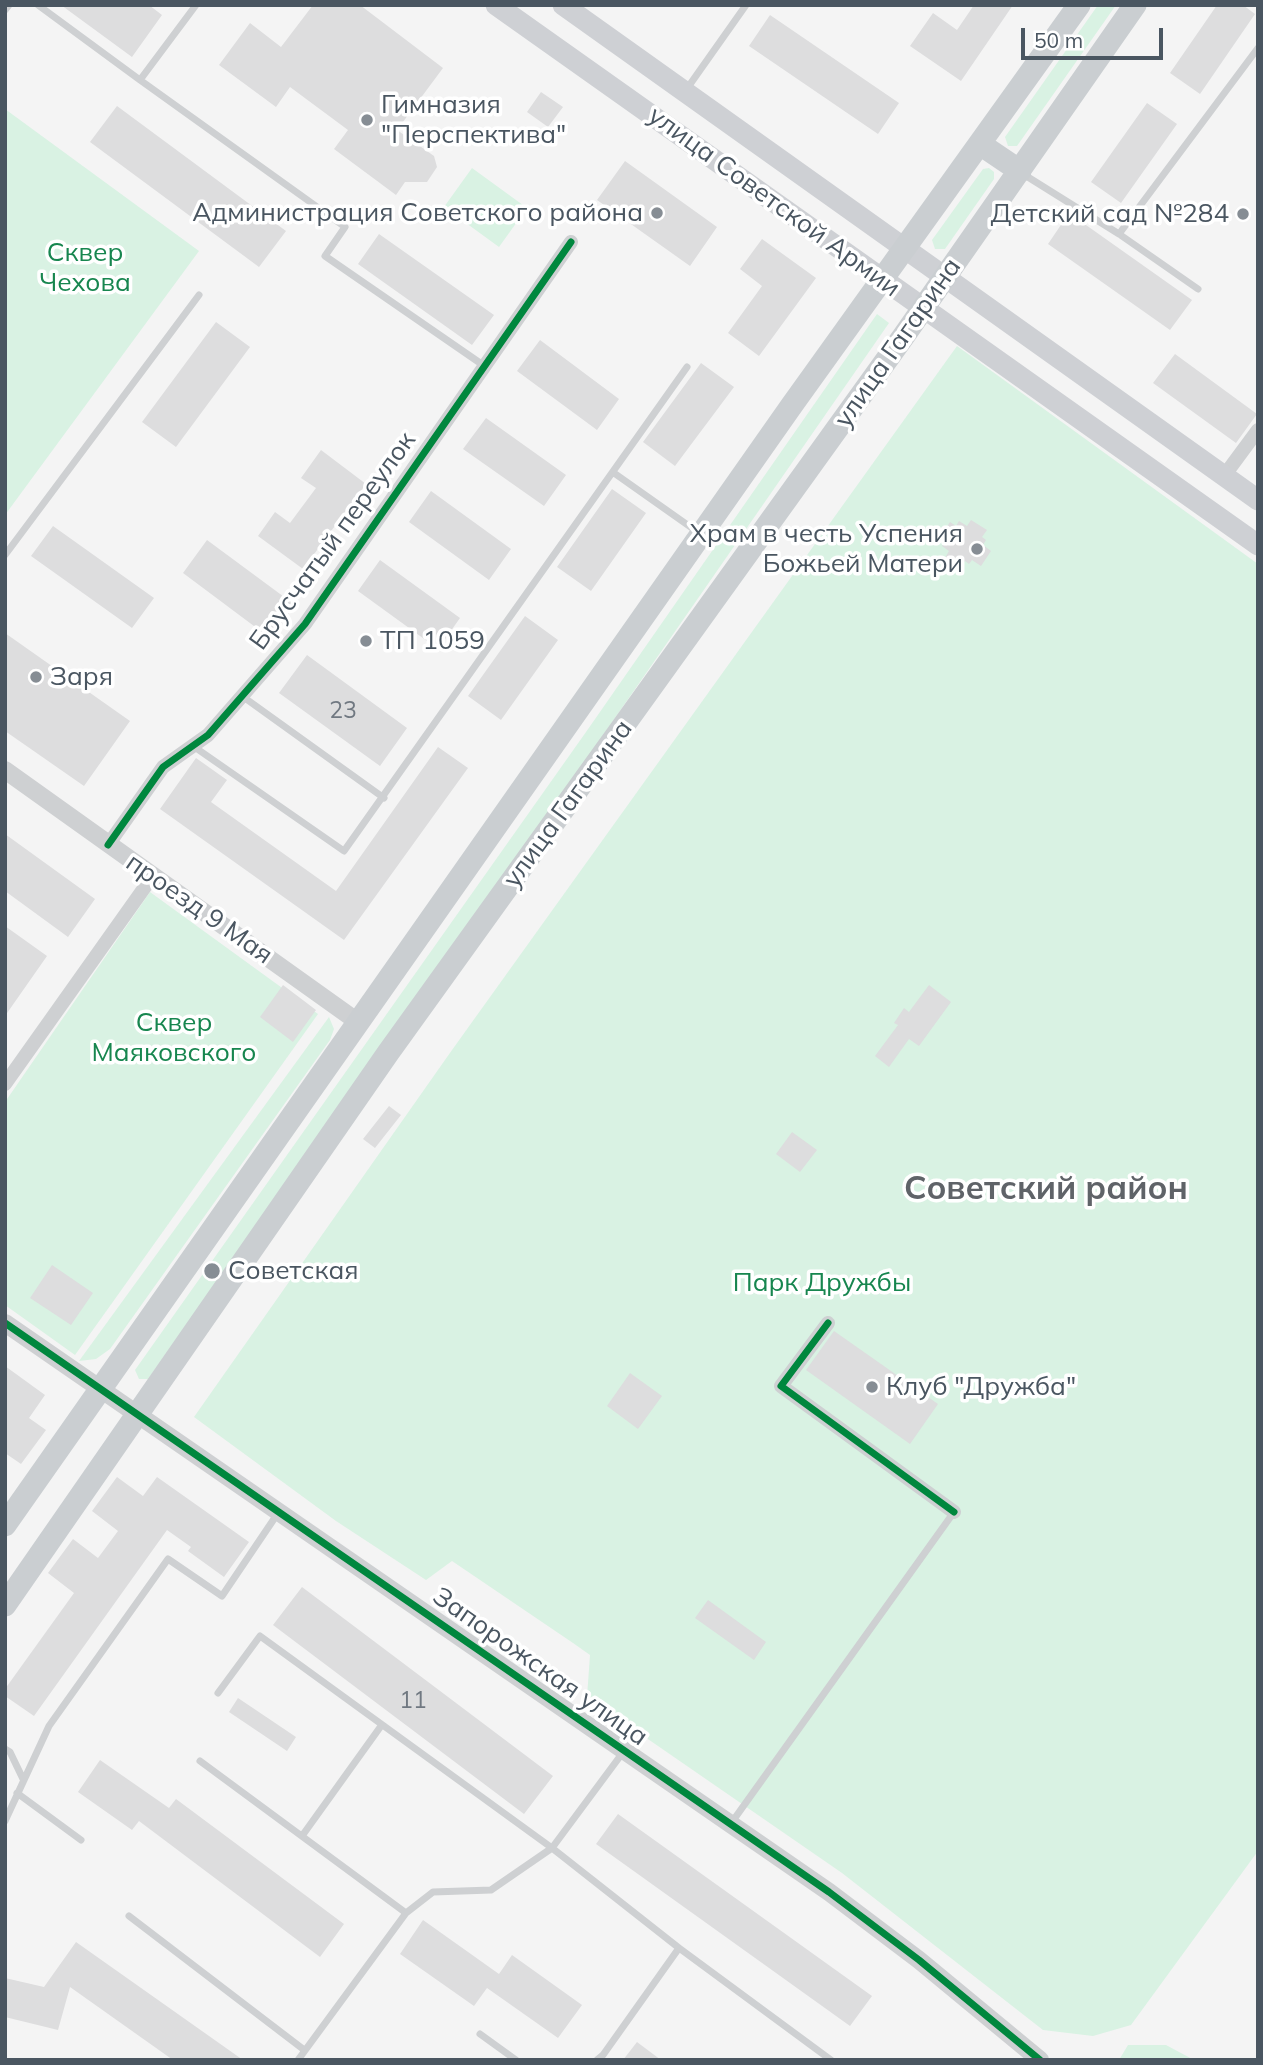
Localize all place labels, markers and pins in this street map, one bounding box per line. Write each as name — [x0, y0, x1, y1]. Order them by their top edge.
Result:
place label: Гимназия "Перспектива" — [381, 89, 566, 150]
marker: Гимназия "Перспектива" — [359, 112, 375, 128]
place label: Администрация Советского района — [192, 197, 643, 229]
place label: Детский сад №284 — [990, 198, 1229, 230]
marker: Администрация Советского района — [649, 205, 665, 221]
marker: Детский сад №284 — [1235, 206, 1251, 222]
place label: Храм в честь Успения Божьей Матери — [690, 518, 963, 580]
marker: Храм в честь Успения Божьей Матери — [969, 541, 985, 557]
place label: ТП 1059 — [380, 625, 485, 657]
marker: ТП 1059 — [358, 633, 374, 649]
place label: Заря — [50, 661, 113, 693]
marker: Заря — [28, 669, 44, 685]
place label: Советская — [228, 1255, 359, 1287]
marker: Советская — [202, 1261, 222, 1281]
place label: Клуб "Дружба" — [886, 1371, 1076, 1403]
marker: Клуб "Дружба" — [864, 1379, 880, 1395]

